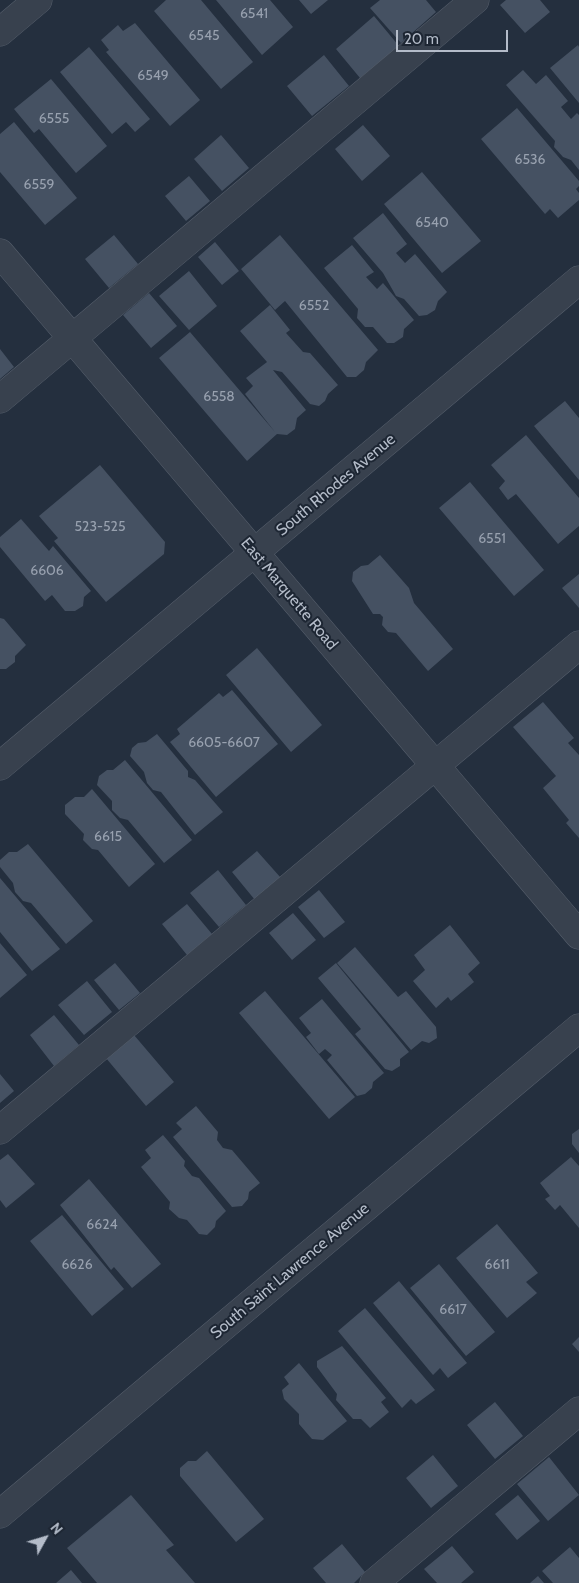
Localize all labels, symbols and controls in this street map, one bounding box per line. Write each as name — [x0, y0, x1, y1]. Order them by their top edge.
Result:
house number: 6541 — [240, 6, 268, 22]
scale bar — [399, 20, 512, 52]
house number: 6545 — [188, 28, 220, 44]
text: 20 m — [404, 30, 439, 48]
house number: 6549 — [137, 68, 169, 84]
house number: 6555 — [39, 111, 69, 127]
house number: 6536 — [514, 152, 546, 168]
house number: 6559 — [23, 177, 55, 193]
house number: 6540 — [415, 215, 449, 231]
house number: 6552 — [299, 298, 329, 314]
house number: 6558 — [203, 389, 235, 405]
street label: South Rhodes Avenue — [273, 430, 399, 540]
house number: 523-525 — [75, 519, 125, 535]
house number: 6551 — [478, 531, 506, 547]
street label: East Marquette Road — [237, 534, 341, 654]
house number: 6606 — [30, 563, 64, 579]
house number: 6605-6607 — [188, 735, 260, 751]
house number: 6615 — [94, 829, 122, 845]
street label: South Saint Lawrence Avenue — [207, 1199, 373, 1343]
house number: 6624 — [86, 1217, 118, 1233]
house number: 6626 — [61, 1257, 93, 1273]
house number: 6611 — [485, 1257, 509, 1273]
house number: 6617 — [439, 1302, 467, 1318]
north arrow — [20, 1513, 70, 1563]
text: N — [47, 1519, 67, 1538]

